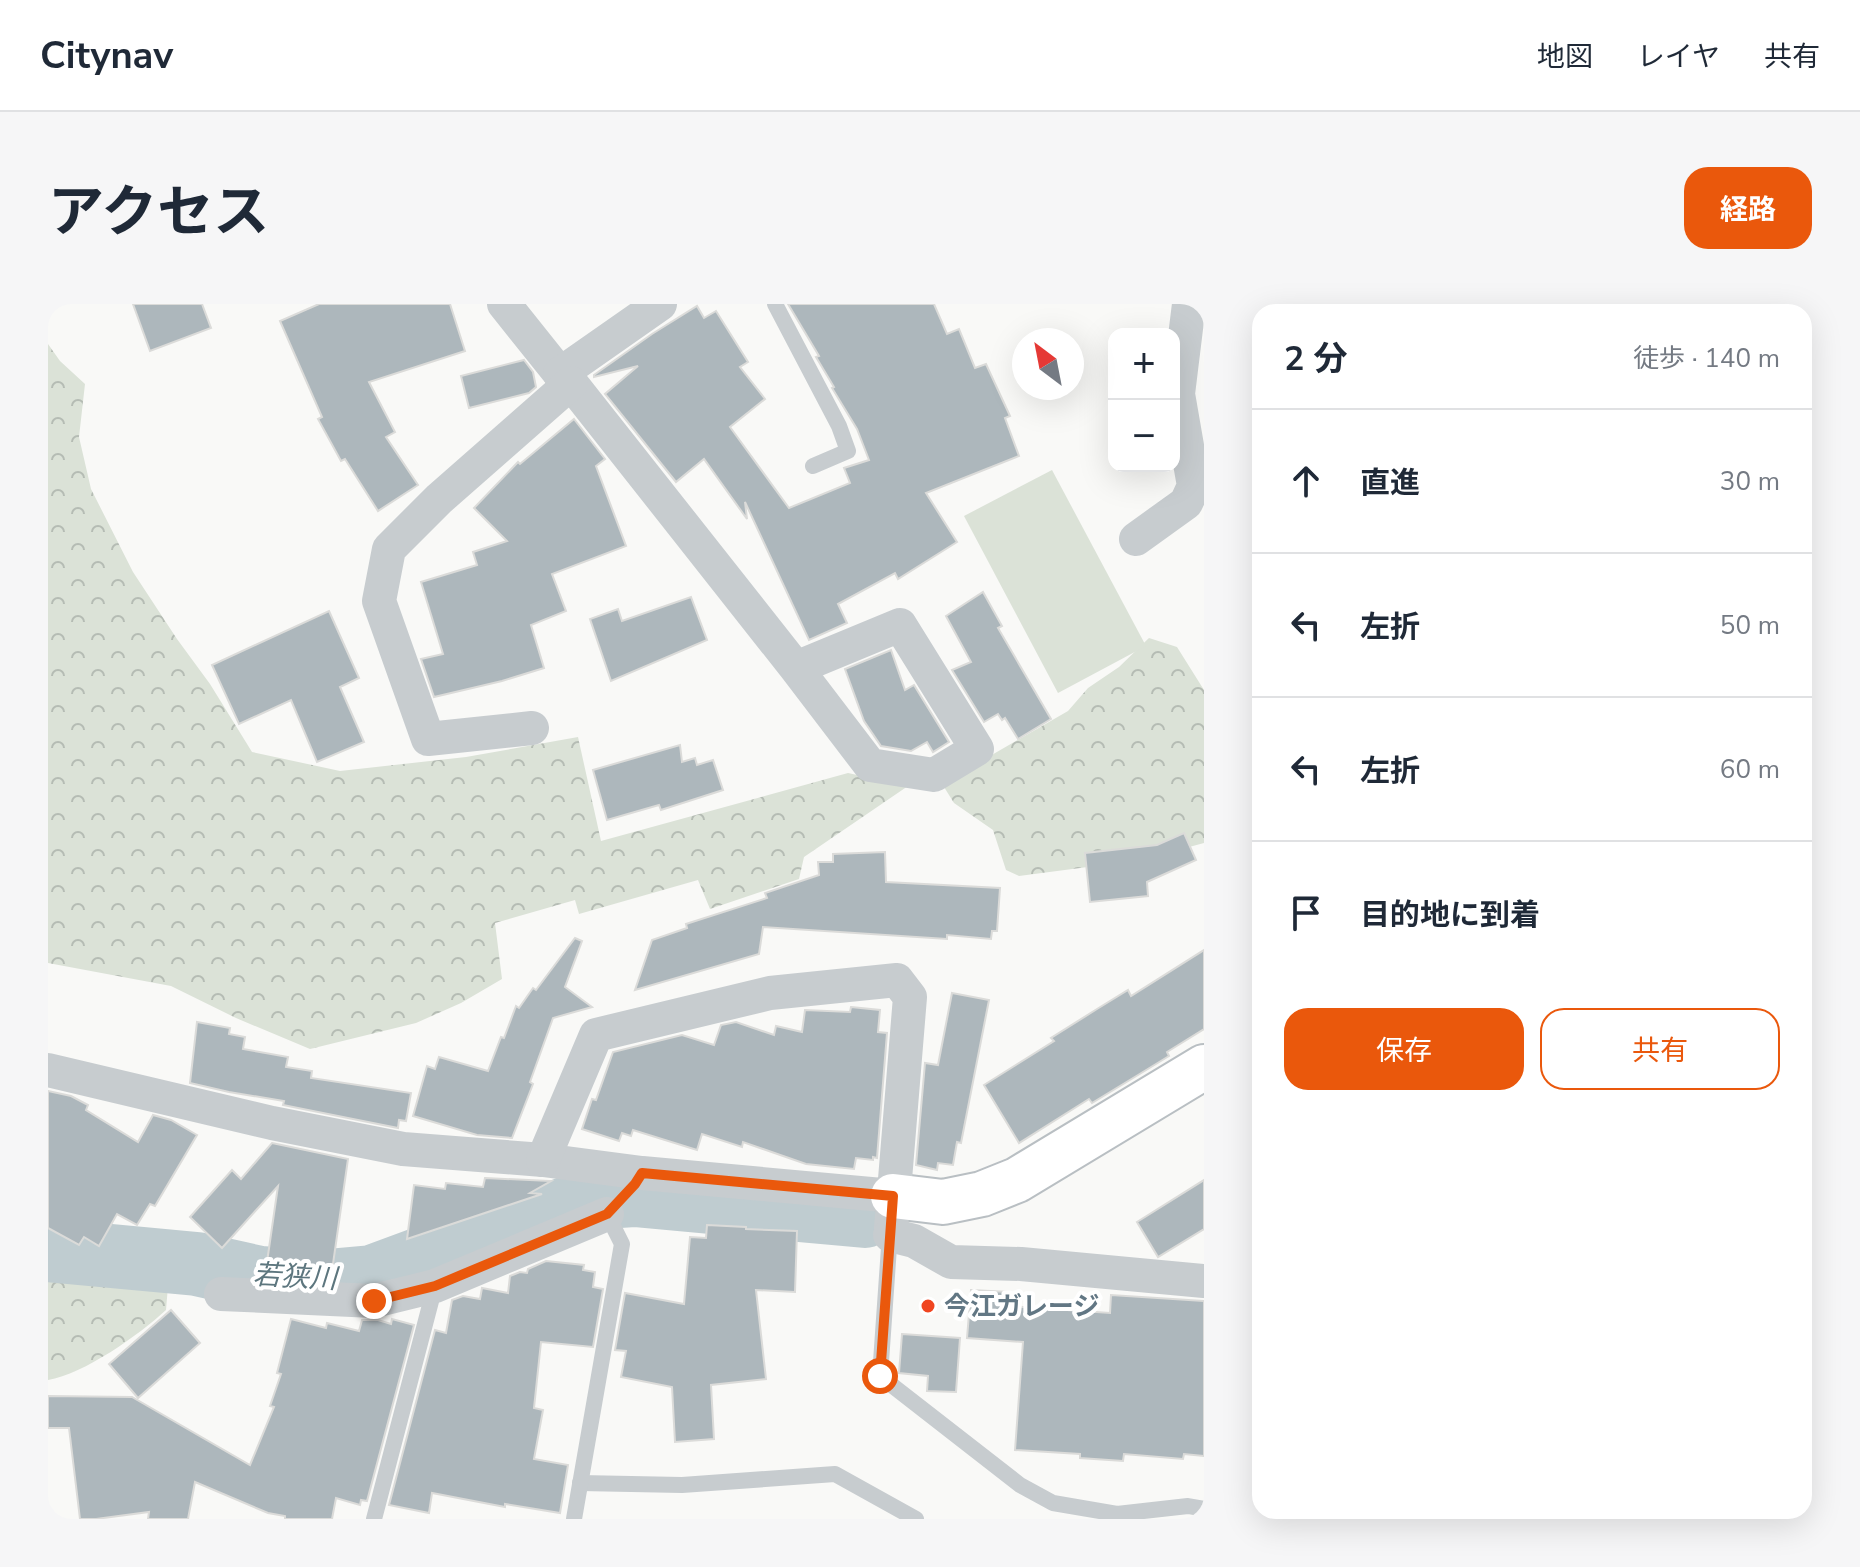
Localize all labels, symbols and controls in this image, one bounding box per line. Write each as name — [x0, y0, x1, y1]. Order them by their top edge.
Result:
text: Citynav — [40, 30, 173, 81]
text: 地図 — [1537, 38, 1593, 76]
text: レイヤ — [1637, 38, 1720, 76]
text: 共有 — [1764, 38, 1820, 76]
button: 経路 — [1684, 167, 1812, 249]
text: アクセス — [48, 174, 269, 251]
north arrow — [1012, 328, 1084, 400]
map controls — [1108, 328, 1180, 472]
button: + — [1108, 328, 1180, 400]
text: 2 分 — [1284, 336, 1348, 382]
text: 徒歩 · 140 m — [1633, 341, 1780, 376]
button: − — [1108, 400, 1180, 472]
icon: ahead — [1284, 459, 1328, 503]
text: 直進 — [1360, 463, 1420, 504]
text: 30 m — [1720, 464, 1780, 499]
icon: left — [1284, 603, 1328, 647]
text: 左折 — [1360, 607, 1420, 648]
text: 50 m — [1720, 608, 1780, 643]
icon: left — [1284, 747, 1328, 791]
text: 左折 — [1360, 751, 1420, 792]
text: 60 m — [1720, 752, 1780, 787]
icon: arrive — [1284, 891, 1328, 935]
text: 目的地に到着 — [1360, 895, 1540, 936]
button: 保存 — [1284, 1008, 1524, 1090]
button: 共有 — [1540, 1008, 1780, 1090]
water label: 若狭川 — [252, 1256, 341, 1298]
route end — [356, 1283, 392, 1319]
place label: 今江ガレージ — [944, 1289, 1099, 1324]
marker: 今江ガレージ — [919, 1297, 937, 1315]
route start — [862, 1358, 898, 1394]

